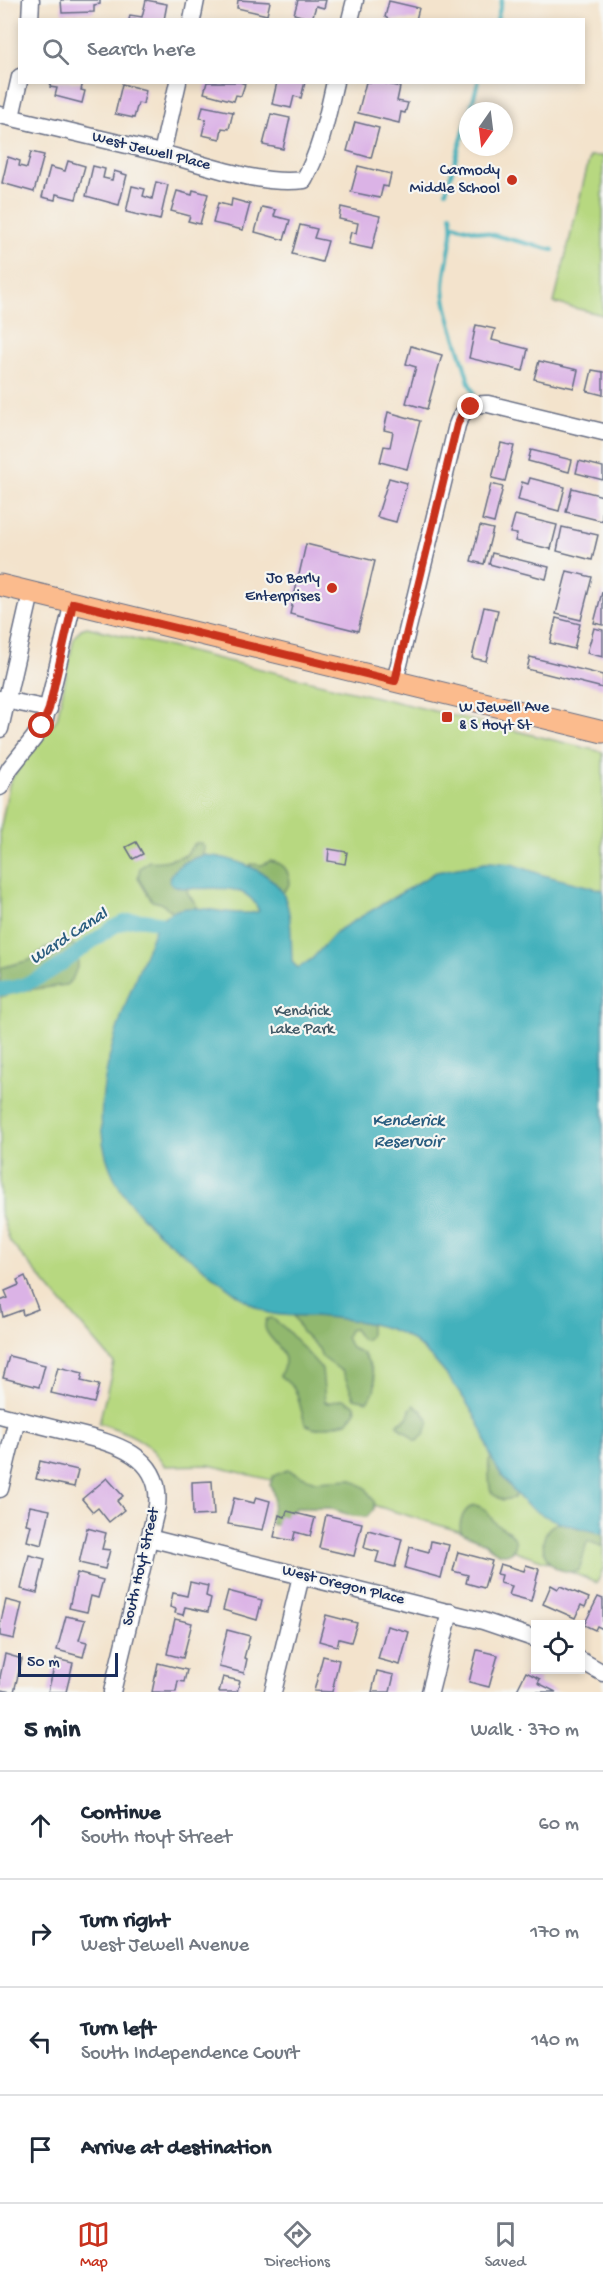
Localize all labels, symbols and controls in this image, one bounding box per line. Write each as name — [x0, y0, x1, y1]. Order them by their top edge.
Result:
search box — [18, 18, 585, 84]
icon: search — [39, 35, 72, 68]
text: Search here — [87, 38, 195, 64]
north arrow — [459, 102, 513, 156]
street label: West Jewell Place — [90, 128, 213, 176]
place label: Carmody Middle School — [410, 162, 500, 199]
marker: Carmody Middle School — [505, 173, 519, 187]
route end — [457, 393, 483, 419]
place label: Jo Berly Enterprises — [245, 570, 321, 607]
marker: Jo Berly Enterprises — [325, 581, 339, 595]
place label: W Jewell Ave & S Hoyt St — [459, 699, 550, 736]
marker: W Jewell Ave & S Hoyt St — [440, 710, 454, 724]
route start — [28, 712, 54, 738]
water label: Ward Canal — [26, 903, 113, 970]
park label: Kendrick Lake Park — [270, 1003, 336, 1040]
water label: Kenderick Reservoir — [372, 1111, 446, 1153]
street label: South Hoyt Street — [119, 1505, 165, 1628]
street label: West Oregon Place — [280, 1562, 407, 1611]
map controls — [531, 1620, 585, 1674]
button: locate — [531, 1620, 585, 1674]
scale bar — [18, 1650, 118, 1678]
text: 50 m — [27, 1654, 60, 1673]
text: 5 min — [24, 1716, 80, 1747]
text: Walk · 370 m — [471, 1720, 579, 1743]
text: Continue — [81, 1801, 161, 1827]
icon: ahead — [24, 1809, 57, 1842]
text: 60 m — [539, 1814, 579, 1837]
text: South Hoyt Street — [81, 1827, 232, 1850]
text: Turn right — [81, 1909, 169, 1935]
icon: right — [24, 1917, 57, 1950]
text: 170 m — [530, 1922, 579, 1945]
text: West Jewell Avenue — [81, 1935, 249, 1958]
text: Turn left — [81, 2017, 155, 2043]
icon: left — [24, 2025, 57, 2058]
text: 140 m — [531, 2030, 579, 2053]
text: South Independence Court — [81, 2043, 299, 2066]
icon: arrive — [24, 2133, 57, 2166]
text: Arrive at destination — [81, 2136, 271, 2162]
tab: Map — [77, 2218, 110, 2273]
tab: Directions — [265, 2218, 330, 2273]
tab: Saved — [485, 2218, 526, 2273]

